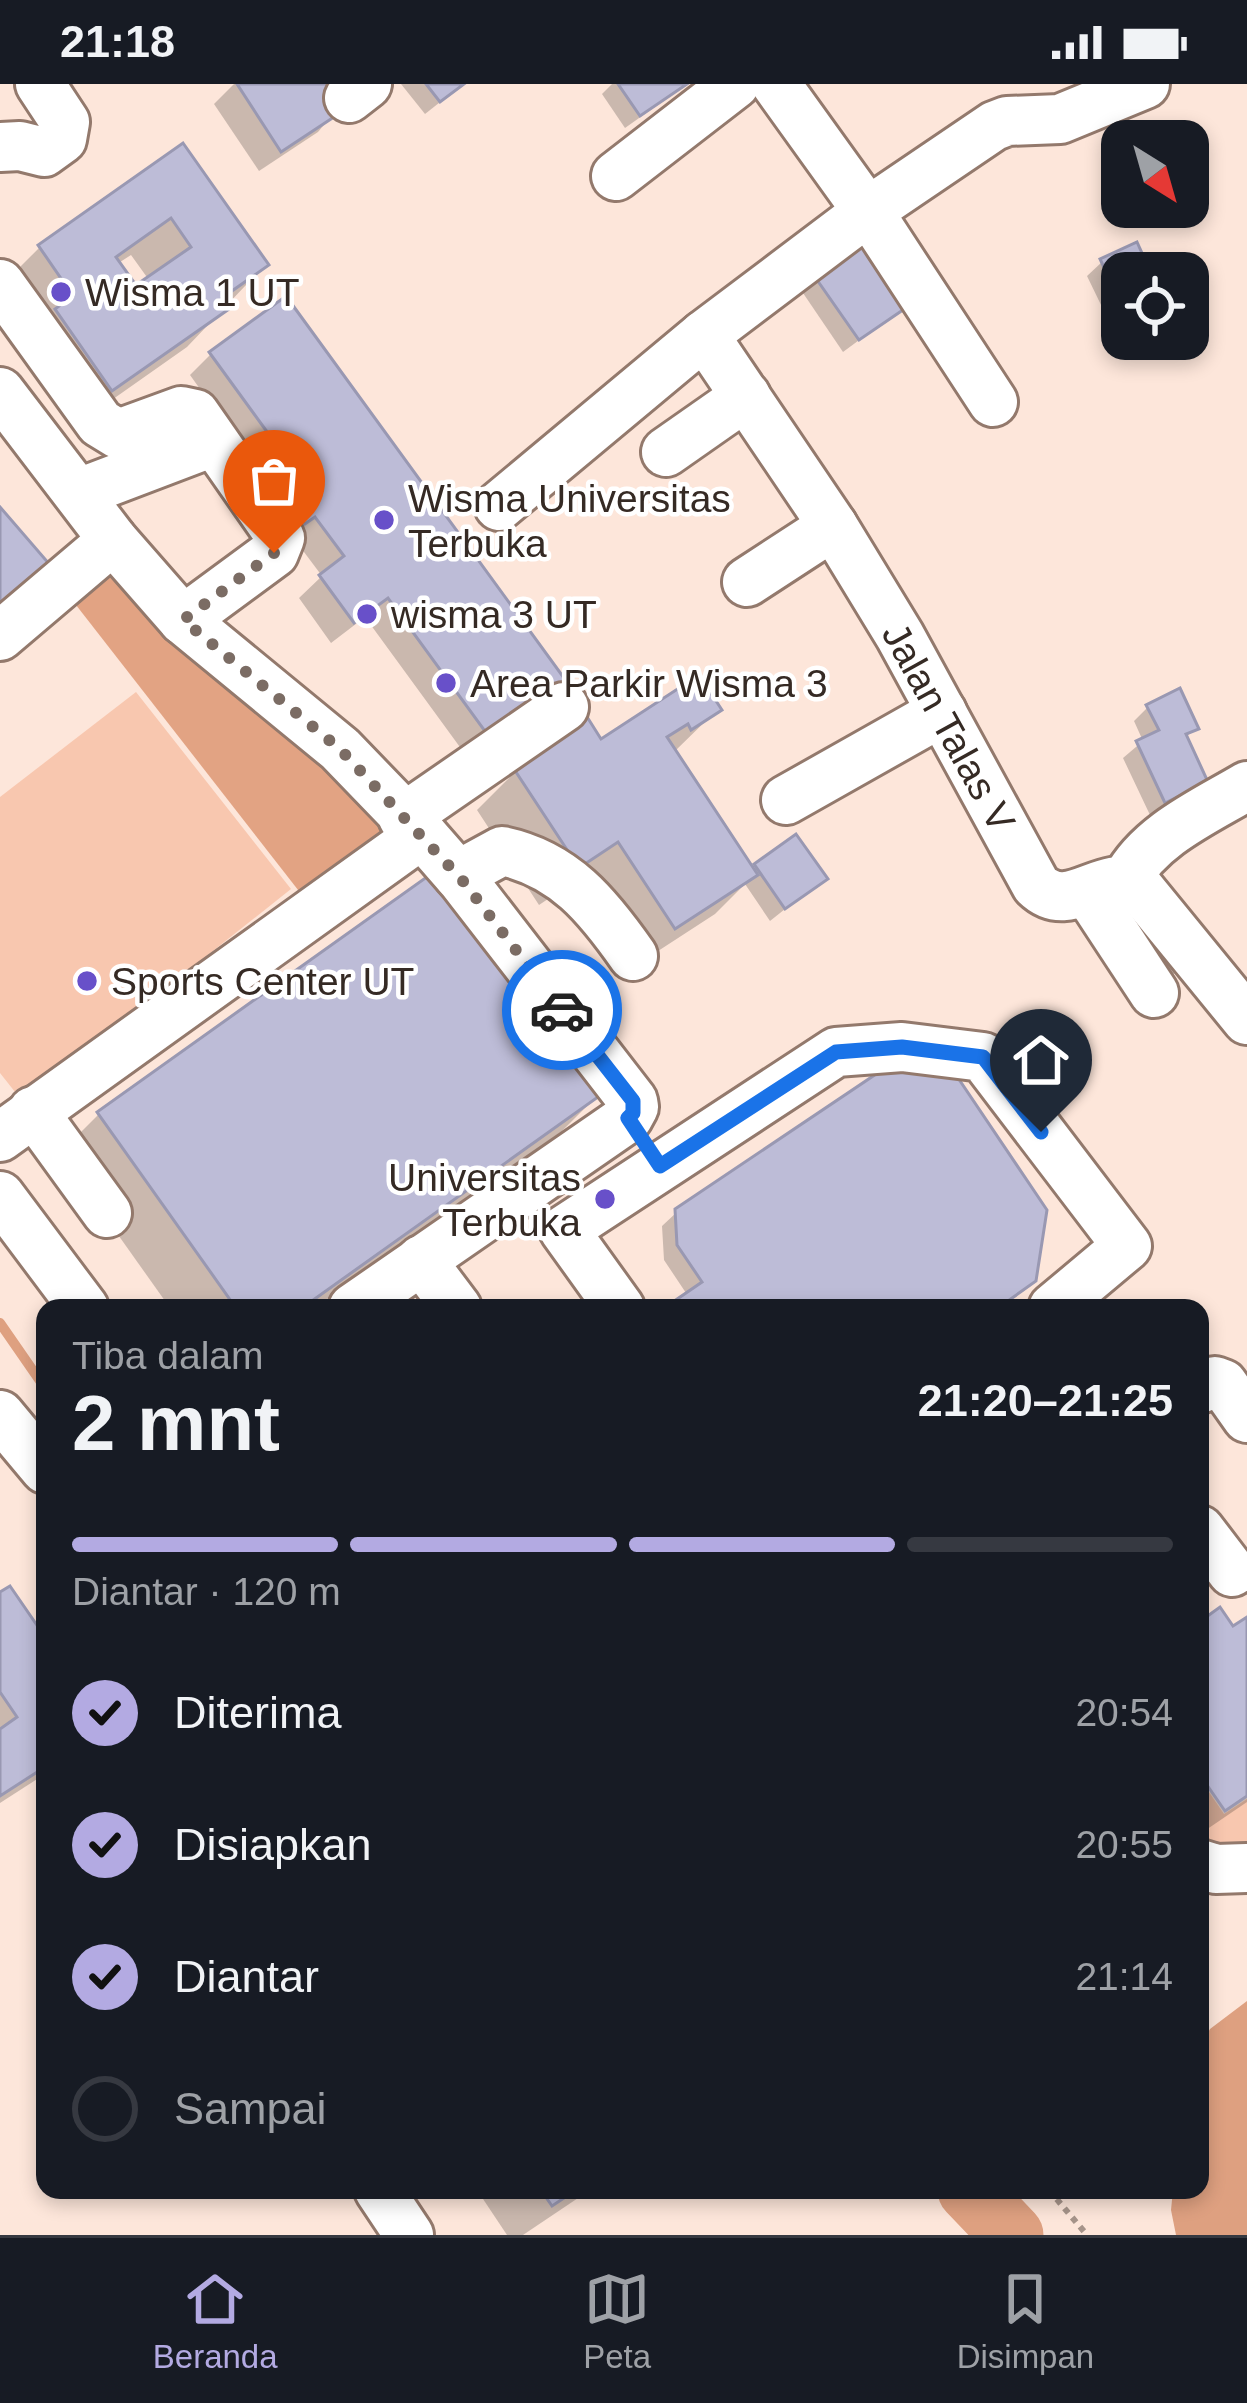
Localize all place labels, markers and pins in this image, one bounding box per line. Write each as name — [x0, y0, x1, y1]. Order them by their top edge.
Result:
place label: Wisma 1 UT — [85, 271, 300, 314]
marker: Wisma 1 UT — [48, 279, 74, 305]
pin — [223, 430, 325, 553]
place label: Wisma Universitas Terbuka — [408, 477, 731, 565]
marker: Wisma Universitas Terbuka — [371, 507, 397, 533]
place label: wisma 3 UT — [390, 593, 597, 636]
marker: wisma 3 UT — [354, 601, 380, 627]
place label: Area Parkir Wisma 3 — [470, 662, 828, 705]
marker: Area Parkir Wisma 3 — [433, 670, 459, 696]
place label: Sports Center UT — [111, 960, 414, 1003]
marker: Sports Center UT — [74, 968, 100, 994]
pin — [990, 1009, 1092, 1132]
place label: Universitas Terbuka — [388, 1156, 581, 1244]
marker: Universitas Terbuka — [592, 1186, 618, 1212]

